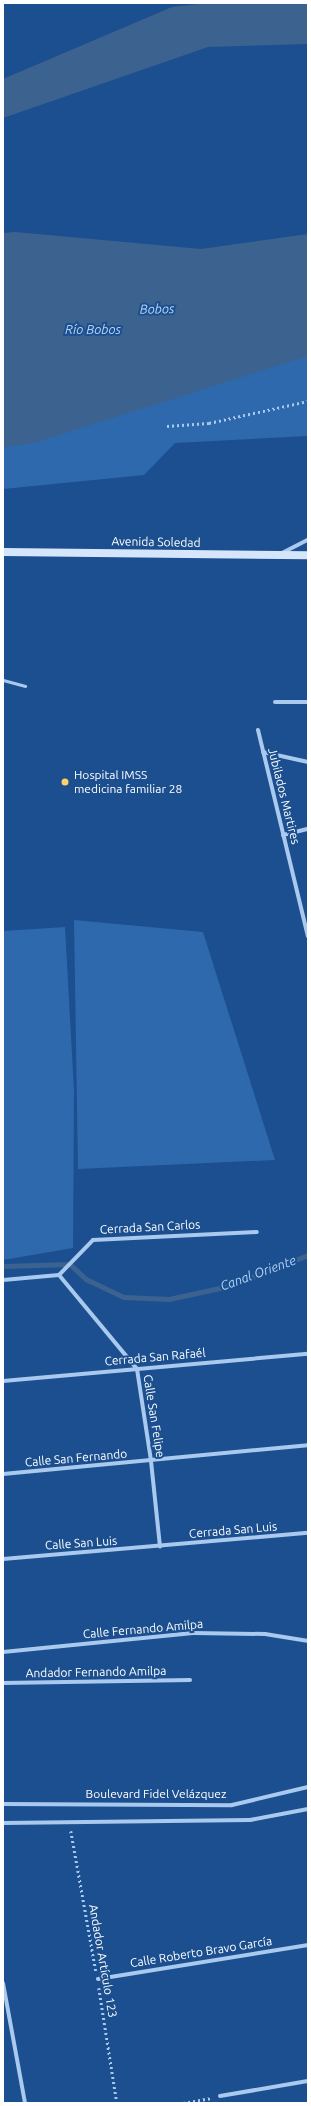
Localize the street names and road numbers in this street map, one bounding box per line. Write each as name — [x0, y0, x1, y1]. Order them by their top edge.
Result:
street label: Avenida Soledad — [111, 534, 201, 550]
street label: Jubilados Martires — [265, 746, 303, 846]
street label: Cerrada San Carlos — [99, 1217, 201, 1237]
street label: Cerrada San Rafaél — [104, 1345, 206, 1369]
street label: Calle San Felipe — [140, 1373, 168, 1459]
street label: Calle San Fernando — [24, 1446, 128, 1470]
street label: Cerrada San Luis — [188, 1519, 278, 1541]
street label: Calle San Luis — [44, 1533, 118, 1553]
street label: Calle Fernando Amilpa — [82, 1617, 204, 1641]
street label: Andador Fernando Amilpa — [26, 1664, 166, 1680]
street label: Boulevard Fidel Velázquez — [86, 1787, 226, 1801]
street label: Andador Artículo 123 — [86, 1903, 120, 2019]
street label: Calle Roberto Bravo García — [129, 1934, 273, 1970]

